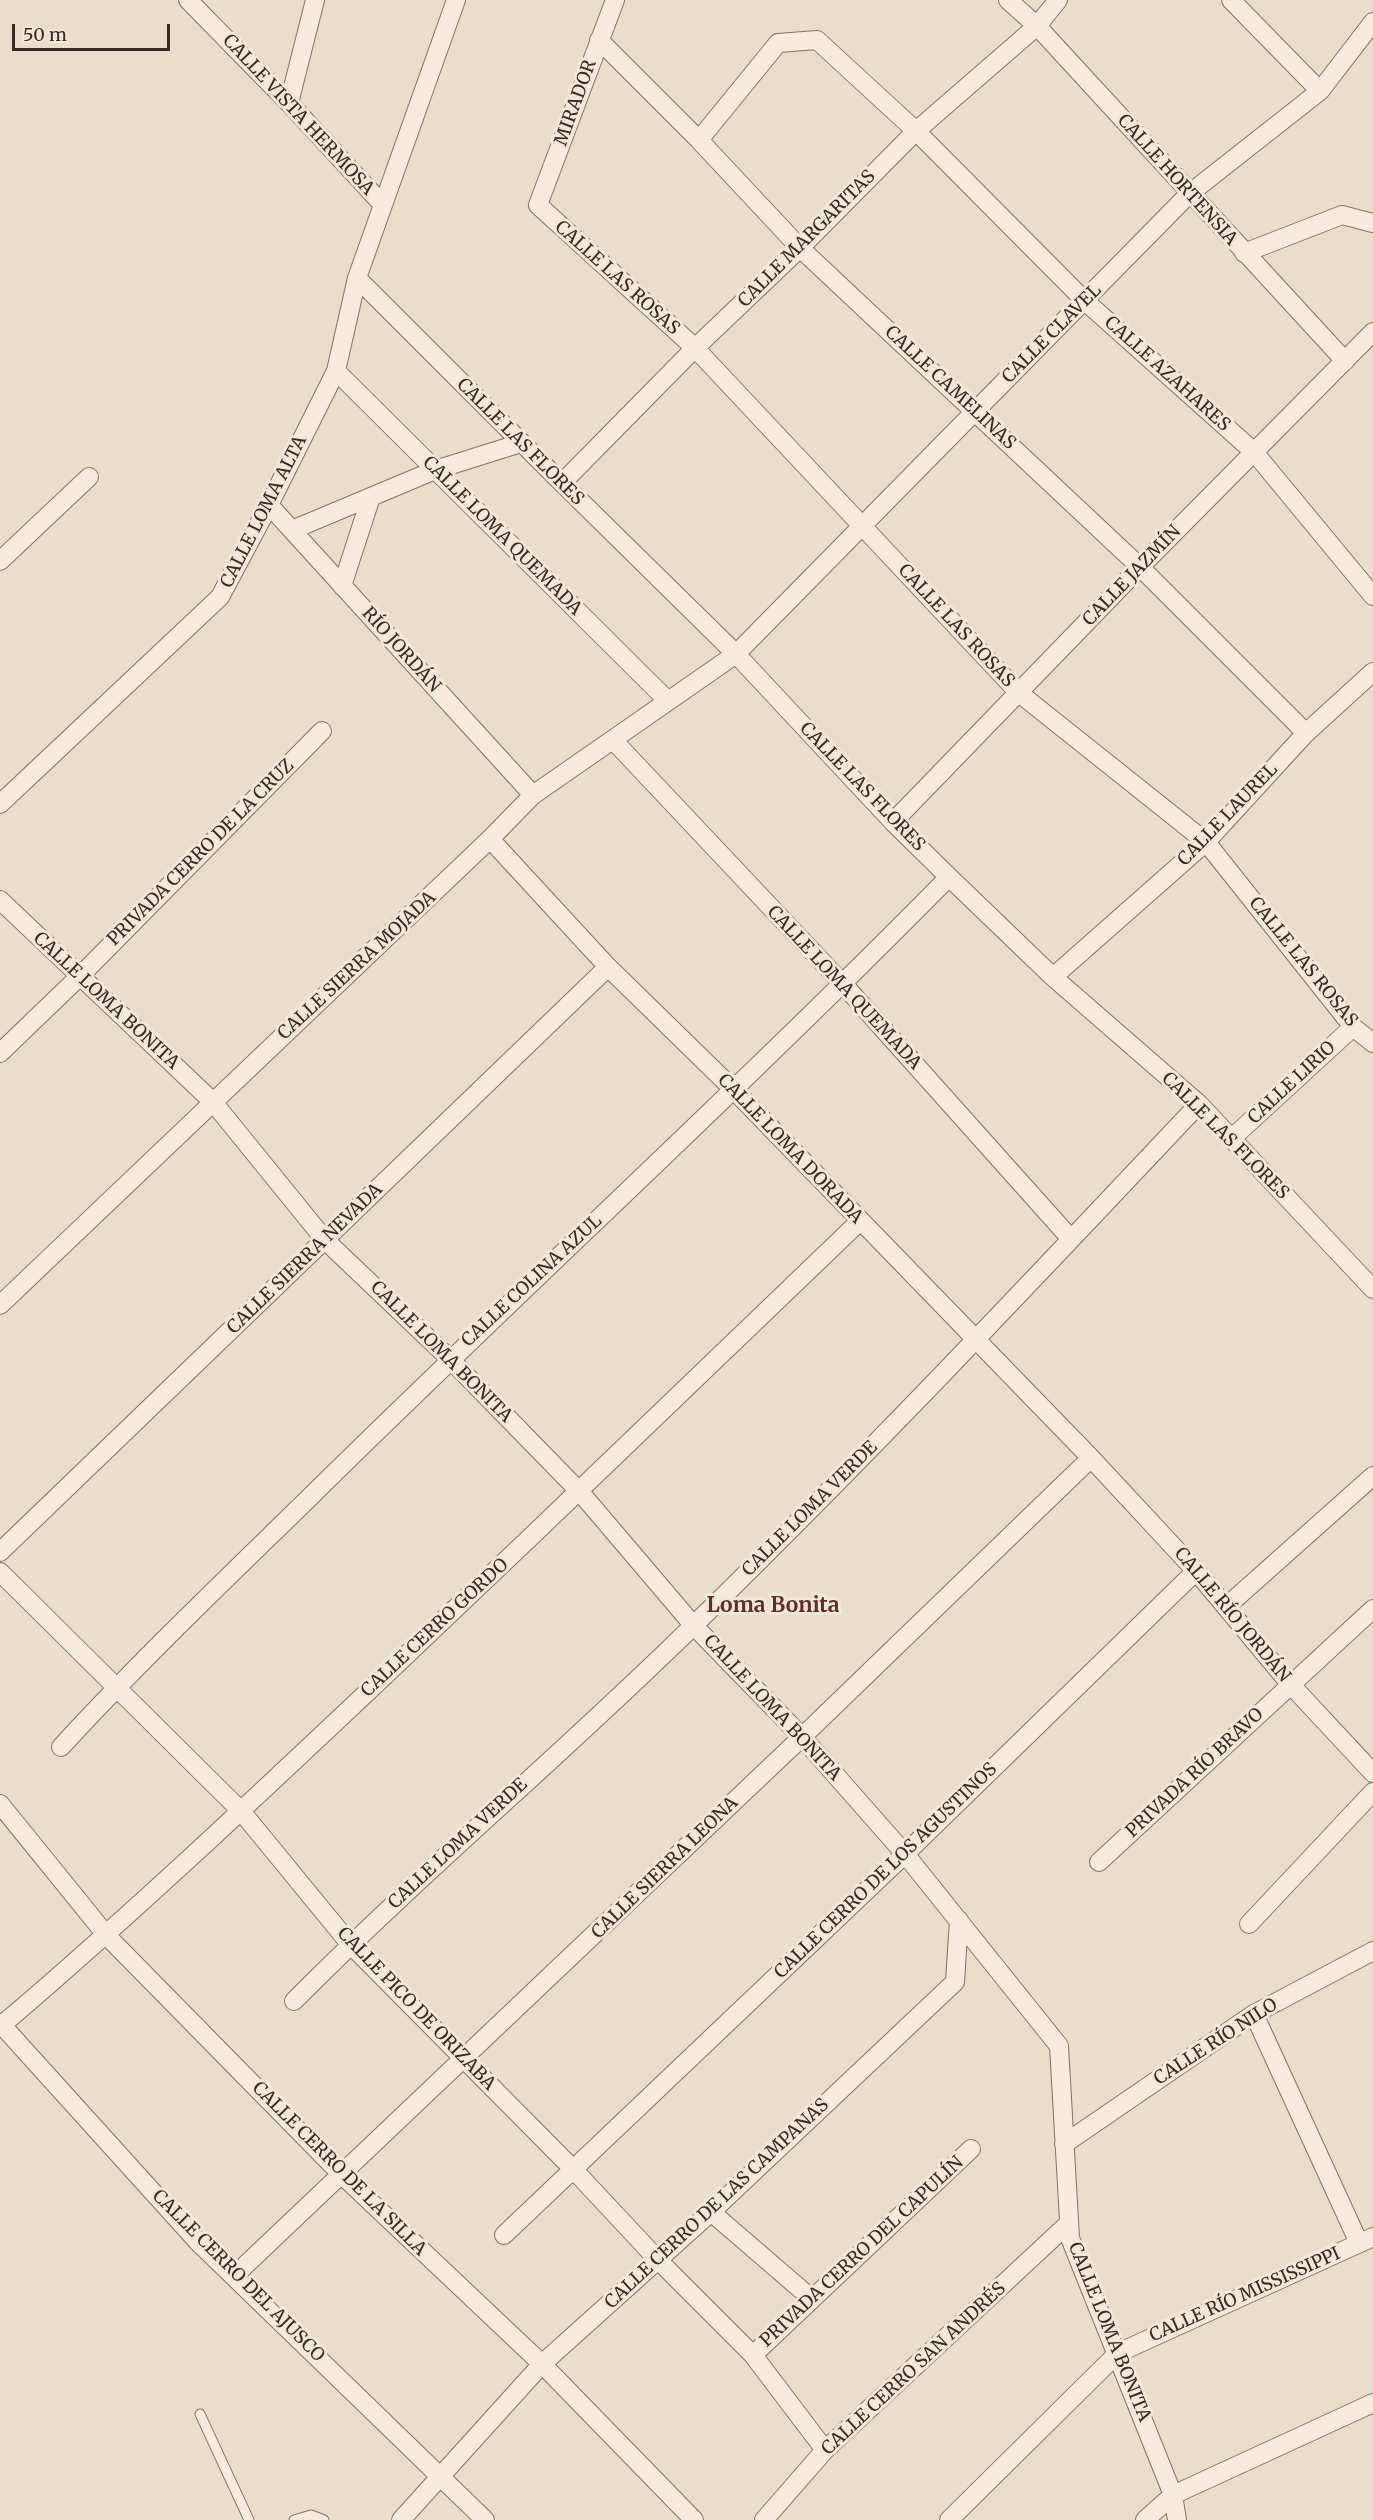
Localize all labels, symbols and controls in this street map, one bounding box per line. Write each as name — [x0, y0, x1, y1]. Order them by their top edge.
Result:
scale bar — [15, 12, 172, 50]
text: 50 m — [23, 23, 67, 46]
street label: CALLE VISTA HERMOSA — [218, 30, 378, 200]
street label: MIRADOR — [550, 57, 602, 149]
street label: CALLE HORTENSIA — [1112, 110, 1242, 250]
street label: CALLE MARGARITAS — [734, 166, 880, 312]
street label: CALLE LAS ROSAS — [550, 216, 684, 340]
street label: CALLE CLAVEL — [998, 280, 1106, 388]
street label: CALLE AZAHARES — [1100, 312, 1234, 436]
street label: CALLE CAMELINAS — [880, 322, 1020, 454]
street label: CALLE LAS FLORES — [452, 374, 588, 510]
street label: CALLE LOMA ALTA — [216, 432, 312, 592]
street label: CALLE LOMA QUEMADA — [418, 452, 586, 620]
street label: CALLE JAZMÍN — [1079, 521, 1185, 631]
street label: CALLE LAS ROSAS — [893, 560, 1019, 692]
street label: RÍO JORDÁN — [357, 603, 445, 697]
street label: CALLE LAS FLORES — [795, 718, 929, 856]
street label: PRIVADA CERRO DE LA CRUZ — [103, 755, 299, 951]
street label: CALLE LAUREL — [1174, 759, 1282, 871]
street label: CALLE SIERRA MOJADA — [274, 887, 440, 1045]
street label: CALLE LAS ROSAS — [1244, 893, 1362, 1031]
street label: CALLE LOMA QUEMADA — [762, 902, 926, 1074]
street label: CALLE LOMA BONITA — [29, 928, 183, 1074]
street label: CALLE LIRIO — [1244, 1037, 1340, 1129]
street label: CALLE LAS FLORES — [1157, 1068, 1293, 1204]
street label: CALLE LOMA DORADA — [713, 1070, 867, 1228]
street label: CALLE SIERRA NEVADA — [223, 1179, 387, 1339]
street label: CALLE COLINA AZUL — [457, 1210, 607, 1352]
street label: CALLE LOMA BONITA — [366, 1277, 516, 1427]
street label: CALLE LOMA VERDE — [738, 1437, 882, 1581]
street label: CALLE RÍO JORDÁN — [1169, 1543, 1295, 1687]
street label: CALLE CERRO GORDO — [357, 1554, 513, 1702]
district label: Loma Bonita — [706, 1593, 840, 1619]
street label: CALLE LOMA BONITA — [699, 1631, 845, 1785]
street label: PRIVADA RÍO BRAVO — [1122, 1704, 1268, 1842]
street label: CALLE CERRO DE LOS AGUSTINOS — [770, 1759, 1002, 1983]
street label: CALLE LOMA VERDE — [384, 1774, 532, 1914]
street label: CALLE SIERRA LEONA — [587, 1793, 743, 1943]
street label: CALLE PICO DE ORIZABA — [332, 1923, 500, 2095]
street label: CALLE RÍO NILO — [1150, 1994, 1282, 2090]
street label: CALLE CERRO DE LA SILLA — [247, 2077, 431, 2261]
street label: CALLE CERRO DE LAS CAMPANAS — [601, 2094, 833, 2314]
street label: PRIVADA CERRO DEL CAPULÍN — [756, 2152, 968, 2352]
street label: CALLE CERRO DEL AJUSCO — [147, 2185, 329, 2367]
street label: CALLE LOMA BONITA — [1063, 2239, 1155, 2425]
street label: CALLE RÍO MISSISSIPPI — [1146, 2243, 1344, 2347]
street label: CALLE CERRO SAN ANDRÉS — [818, 2278, 1010, 2460]

